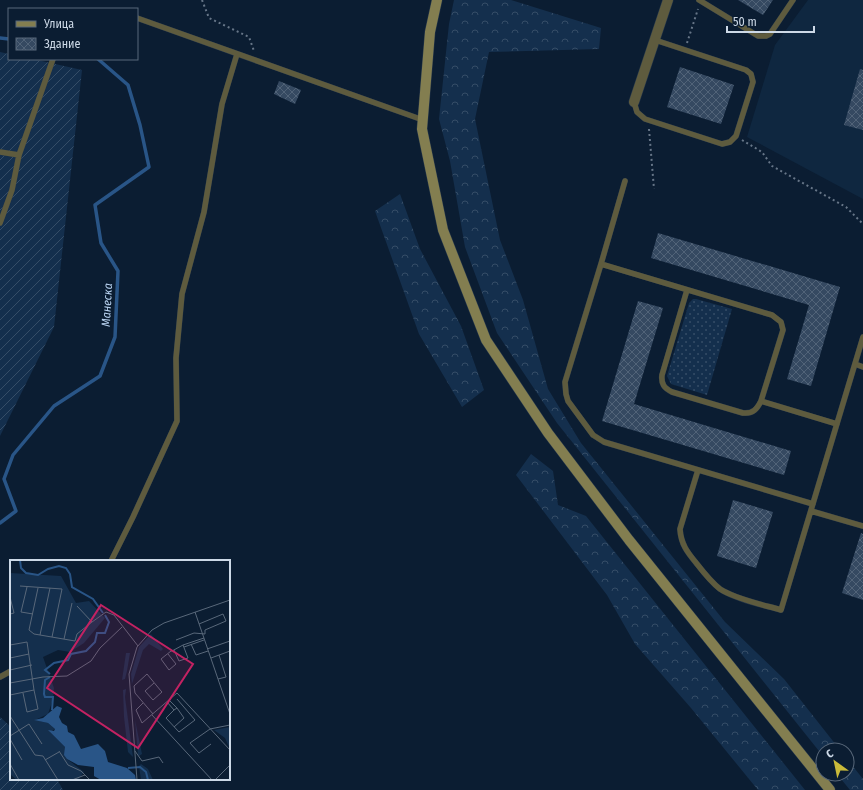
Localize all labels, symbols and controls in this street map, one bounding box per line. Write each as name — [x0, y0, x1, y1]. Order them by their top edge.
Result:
legend — [8, 8, 138, 60]
scale bar — [727, 8, 814, 34]
text: 50 m — [733, 15, 757, 29]
text: Улица — [43, 17, 74, 31]
text: Здание — [44, 37, 80, 51]
water label: Манеска — [99, 283, 115, 327]
inset map — [10, 560, 230, 780]
north arrow — [815, 742, 855, 782]
text: С — [824, 747, 836, 761]

